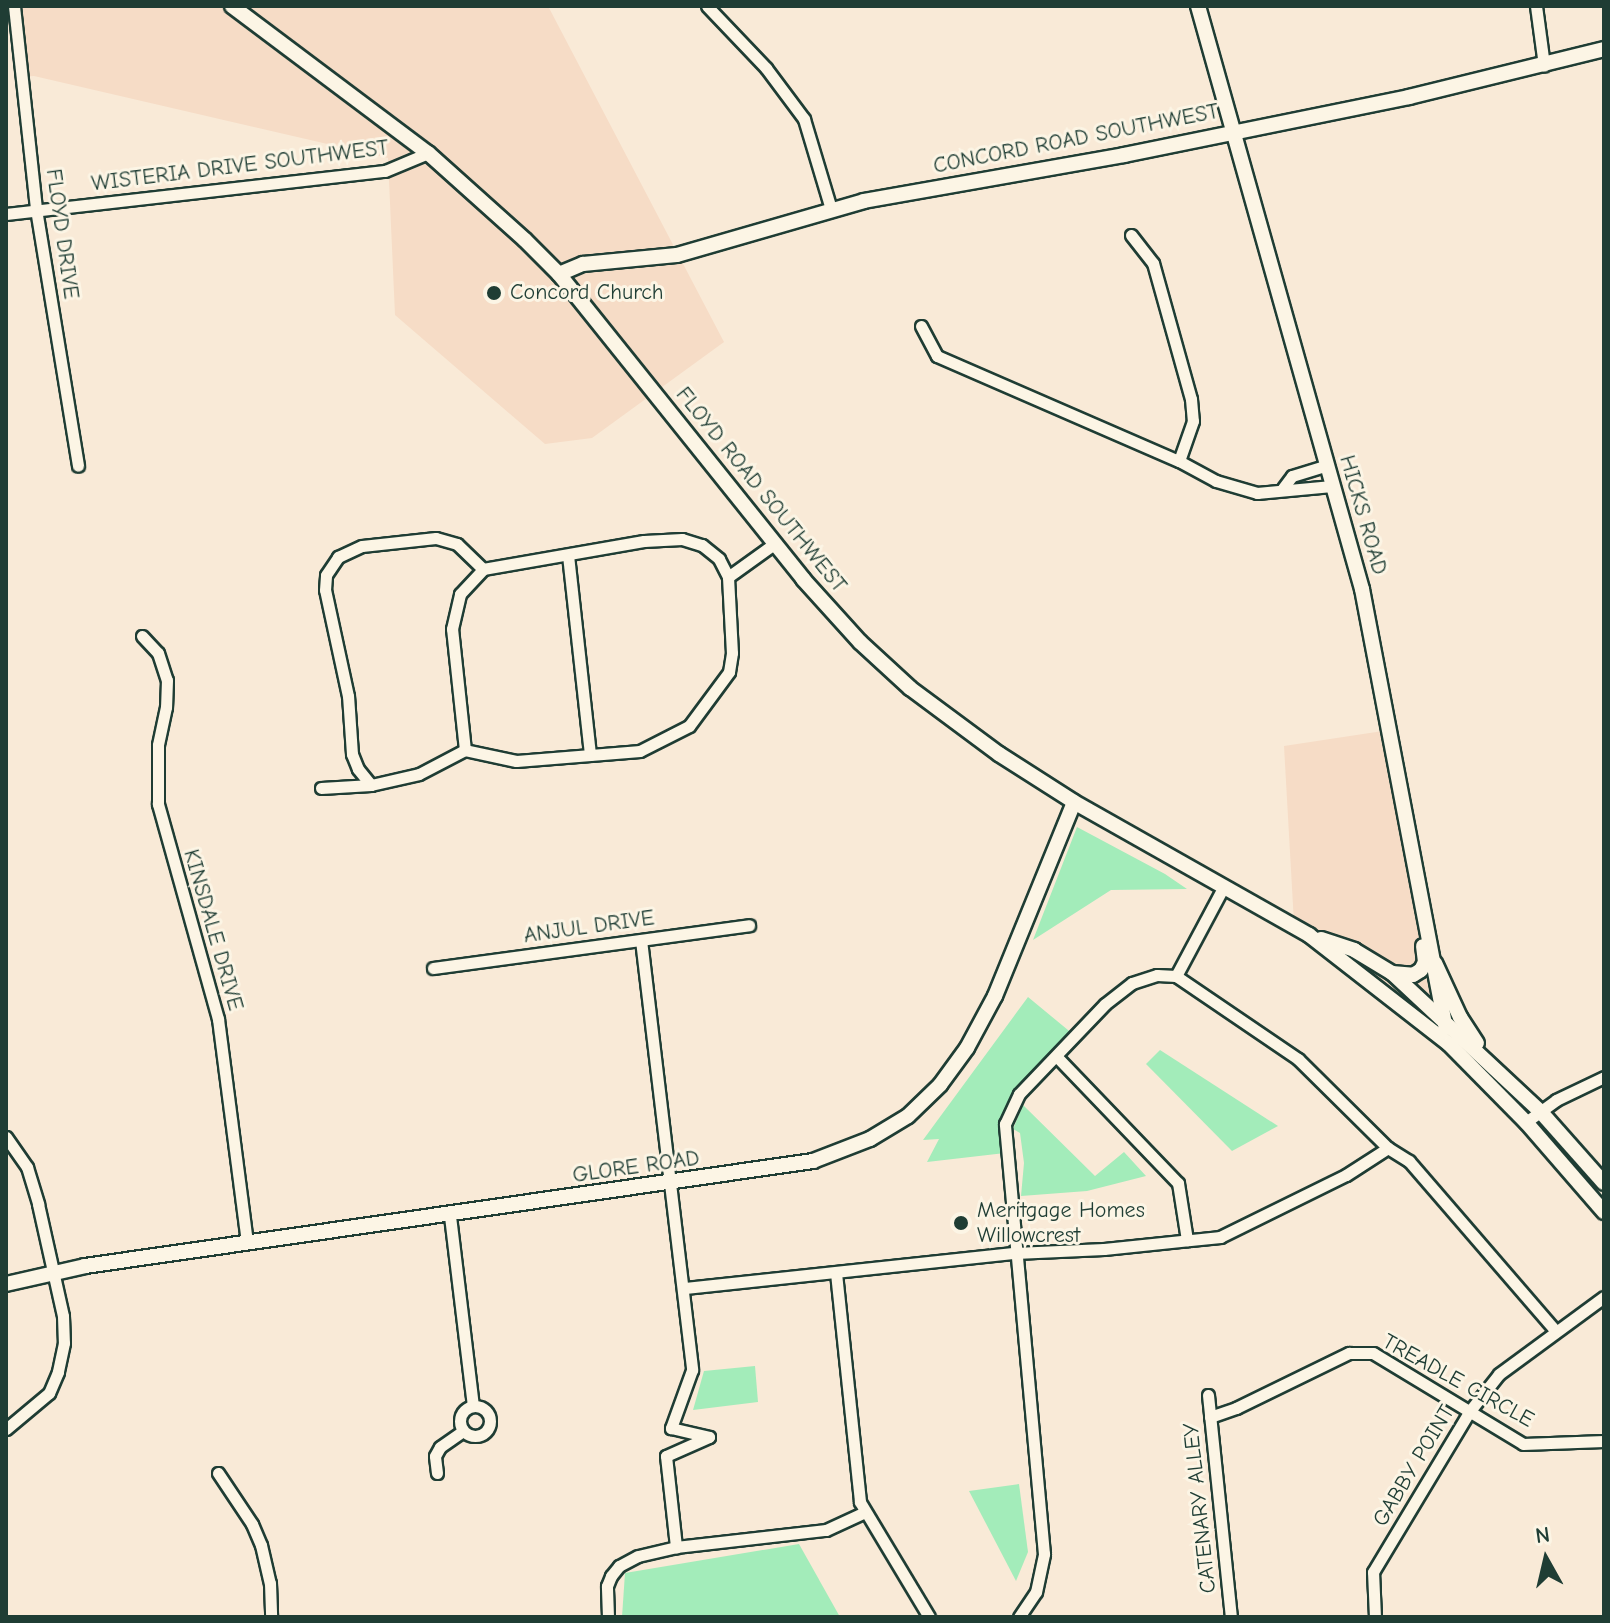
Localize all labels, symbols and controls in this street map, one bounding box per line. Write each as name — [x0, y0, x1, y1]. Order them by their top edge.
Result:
street label: CONCORD ROAD SOUTHWEST — [931, 98, 1221, 180]
street label: WISTERIA DRIVE SOUTHWEST — [90, 135, 390, 197]
street label: FLOYD DRIVE — [40, 167, 84, 301]
place label: Concord Church — [510, 280, 664, 306]
marker: Concord Church — [485, 284, 503, 302]
street label: FLOYD ROAD SOUTHWEST — [670, 382, 852, 598]
street label: HICKS ROAD — [1333, 452, 1393, 578]
street label: KINSDALE DRIVE — [177, 846, 249, 1014]
street label: ANJUL DRIVE — [522, 905, 656, 949]
street label: GLORE ROAD — [571, 1145, 701, 1189]
place label: Meritgage Homes Willowcrest — [977, 1197, 1145, 1248]
marker: Meritgage Homes Willowcrest — [952, 1214, 970, 1232]
street label: TREADLE CIRCLE — [1378, 1328, 1538, 1434]
street label: GABBY POINT — [1367, 1401, 1461, 1531]
street label: CATENARY ALLEY — [1178, 1421, 1222, 1595]
north arrow — [1506, 1519, 1586, 1599]
text: N — [1534, 1521, 1552, 1549]

